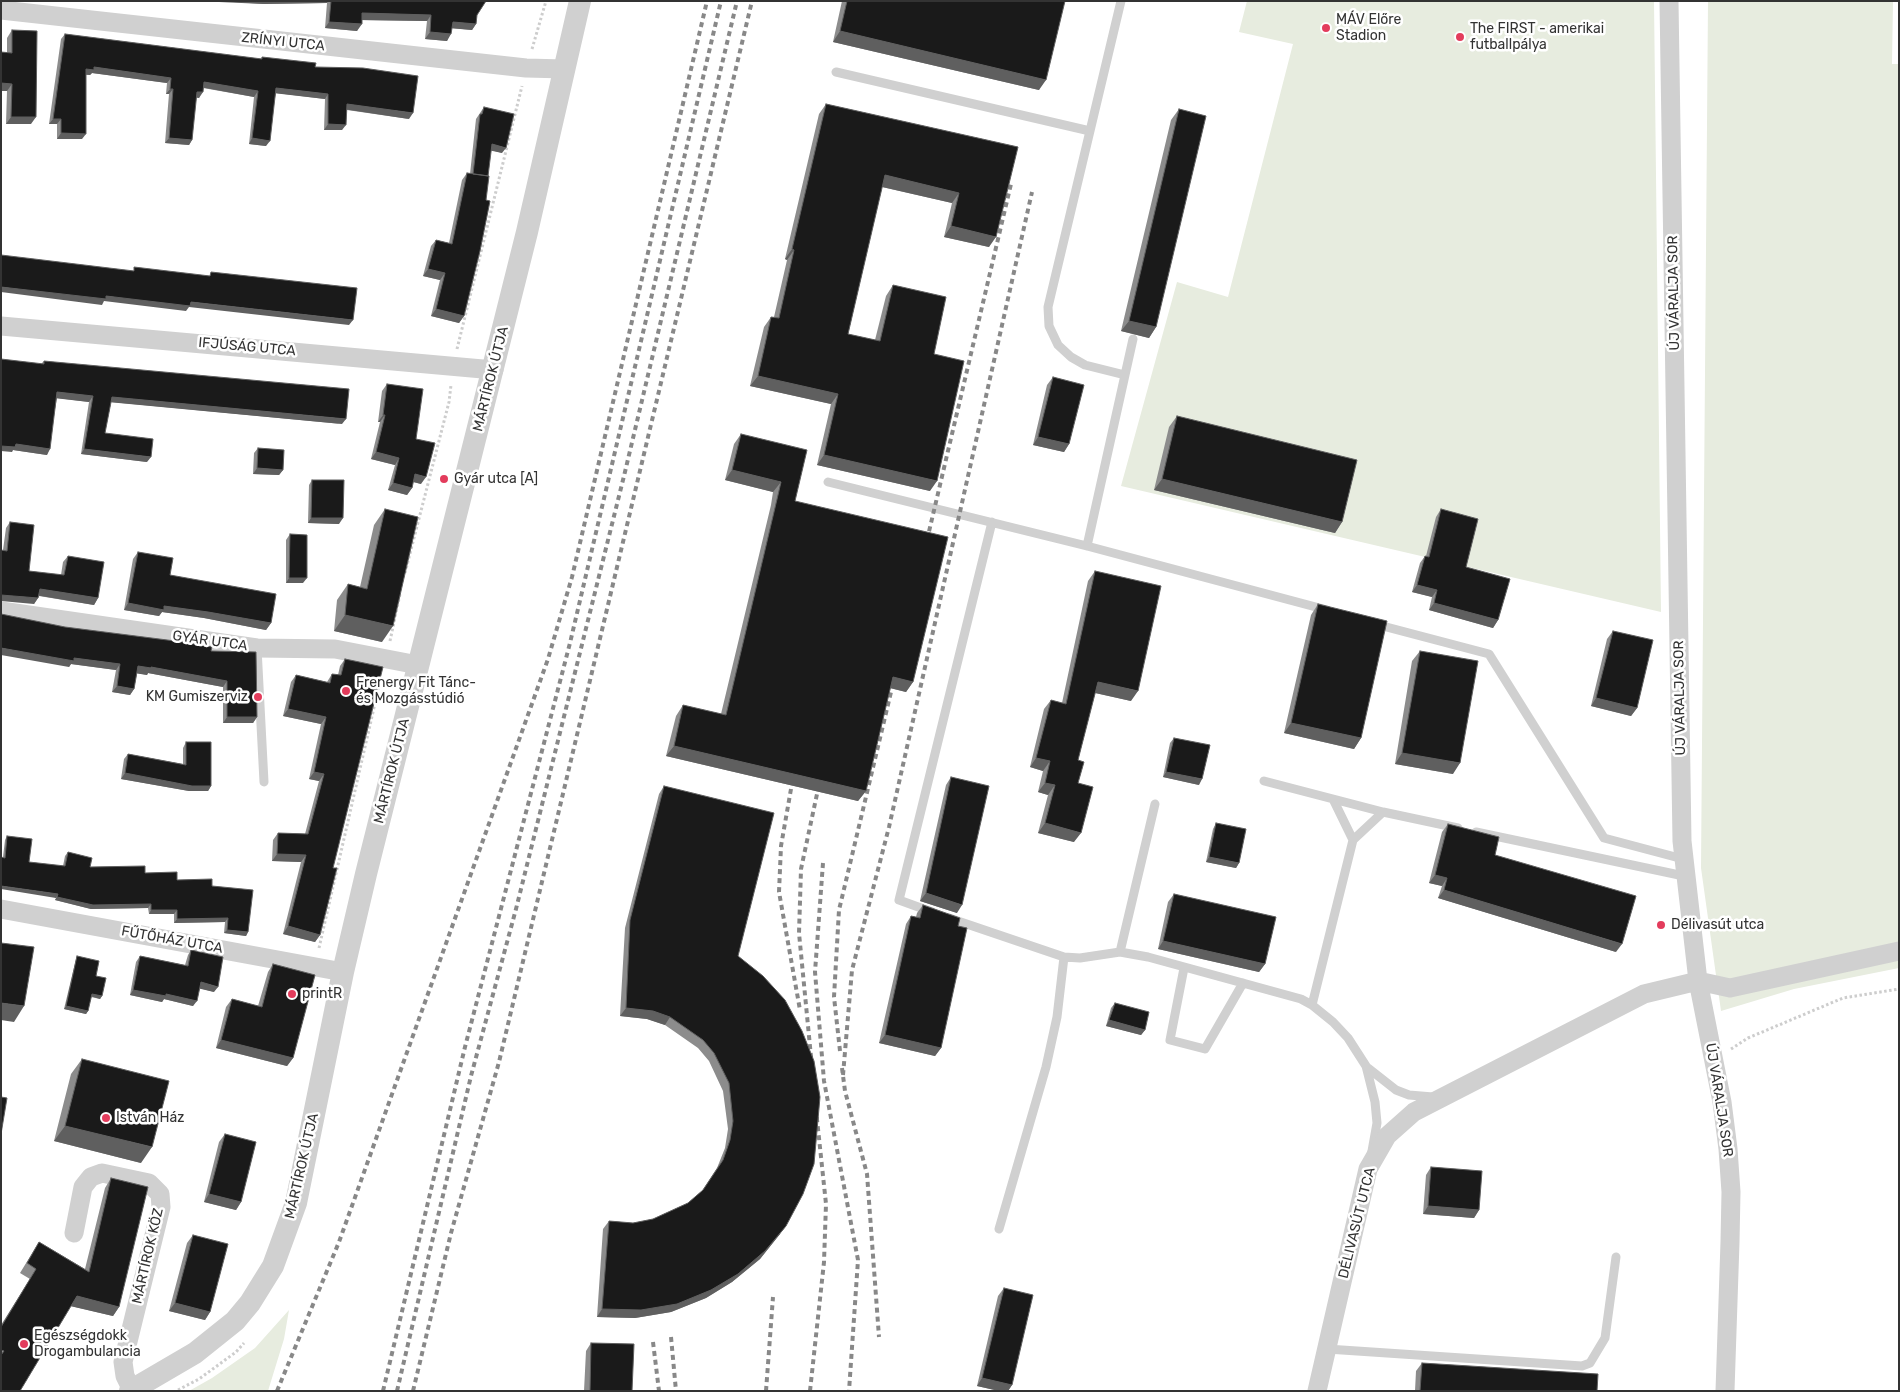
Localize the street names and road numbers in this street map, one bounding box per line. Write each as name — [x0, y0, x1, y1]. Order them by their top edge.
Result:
street label: ZRÍNYI UTCA — [240, 29, 326, 55]
street label: ÚJ VÁRALJA SOR — [1665, 235, 1683, 351]
street label: MÁRTÍROK ÚTJA — [470, 325, 512, 433]
street label: IFJÚSÁG UTCA — [198, 334, 296, 360]
street label: GYÁR UTCA — [171, 627, 249, 655]
street label: ÚJ VÁRALJA SOR — [1671, 640, 1689, 756]
street label: MÁRTÍROK ÚTJA — [371, 717, 413, 825]
street label: FŰTŐHÁZ UTCA — [120, 923, 224, 957]
street label: ÚJ VÁRALJA SOR — [1702, 1042, 1736, 1158]
street label: MÁRTÍROK ÚTJA — [282, 1112, 322, 1220]
street label: DÉLIVASÚT UTCA — [1335, 1166, 1379, 1280]
street label: MÁRTÍROK KÖZ — [129, 1207, 167, 1305]

